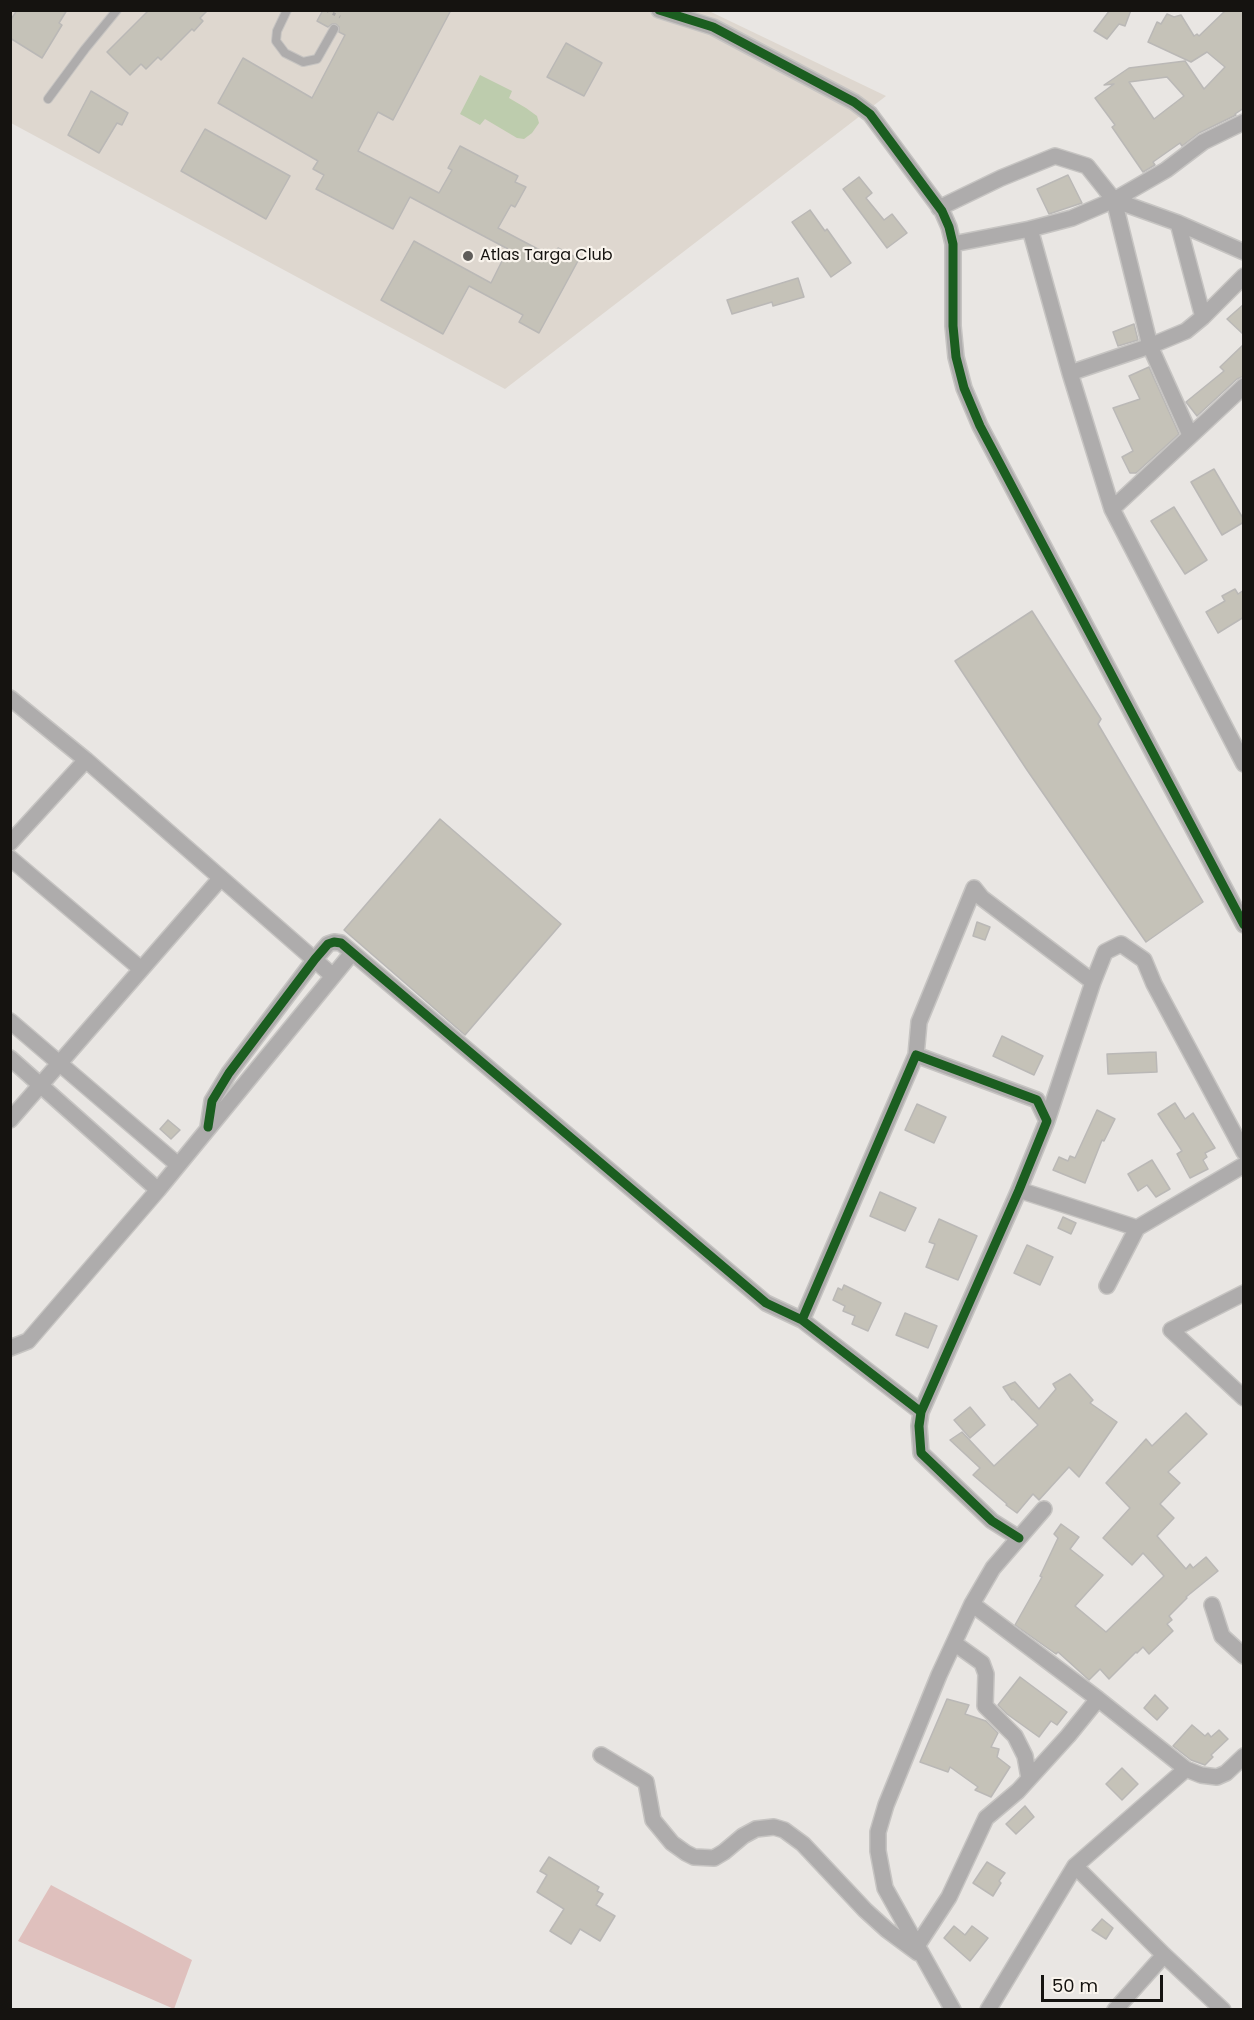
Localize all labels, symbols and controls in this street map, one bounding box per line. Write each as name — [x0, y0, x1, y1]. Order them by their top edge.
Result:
place label: Atlas Targa Club — [480, 246, 613, 266]
marker: Atlas Targa Club — [461, 249, 475, 263]
scale bar — [1044, 1963, 1166, 2001]
text: 50 m — [1052, 1973, 1098, 1998]

